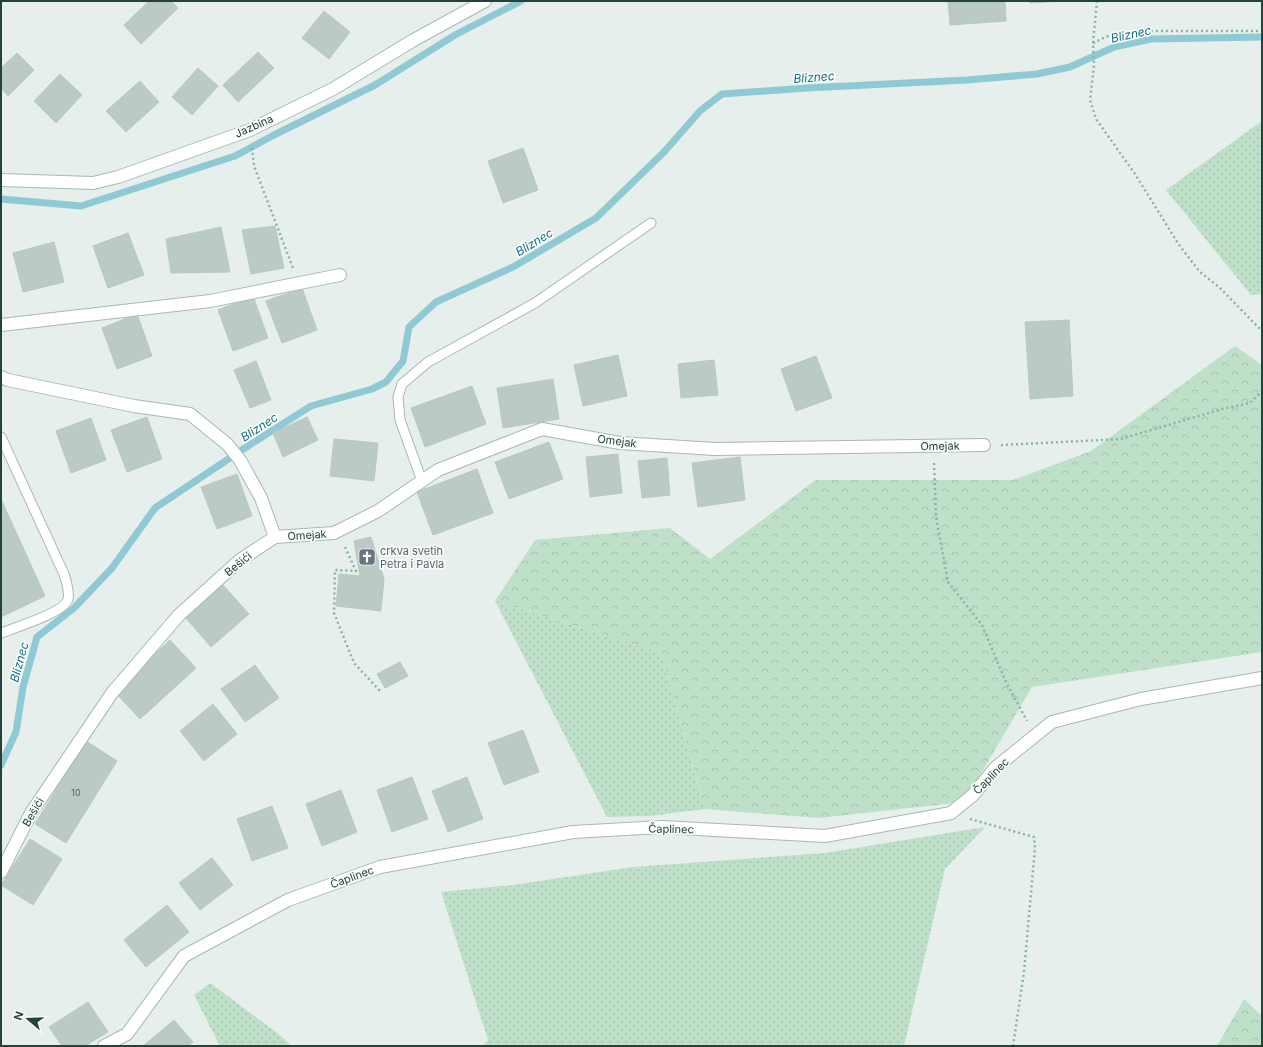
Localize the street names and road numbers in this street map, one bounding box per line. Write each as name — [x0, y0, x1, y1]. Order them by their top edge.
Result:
street label: Jazbina — [233, 111, 275, 141]
street label: Omejak — [597, 432, 637, 450]
street label: Omejak — [920, 439, 960, 453]
street label: Omejak — [287, 527, 327, 543]
street label: Bešići — [222, 549, 254, 579]
street label: Čaplinec — [970, 755, 1012, 797]
street label: Bešići — [19, 795, 47, 829]
street label: Čaplinec — [648, 822, 694, 836]
street label: Čaplinec — [328, 863, 376, 891]

